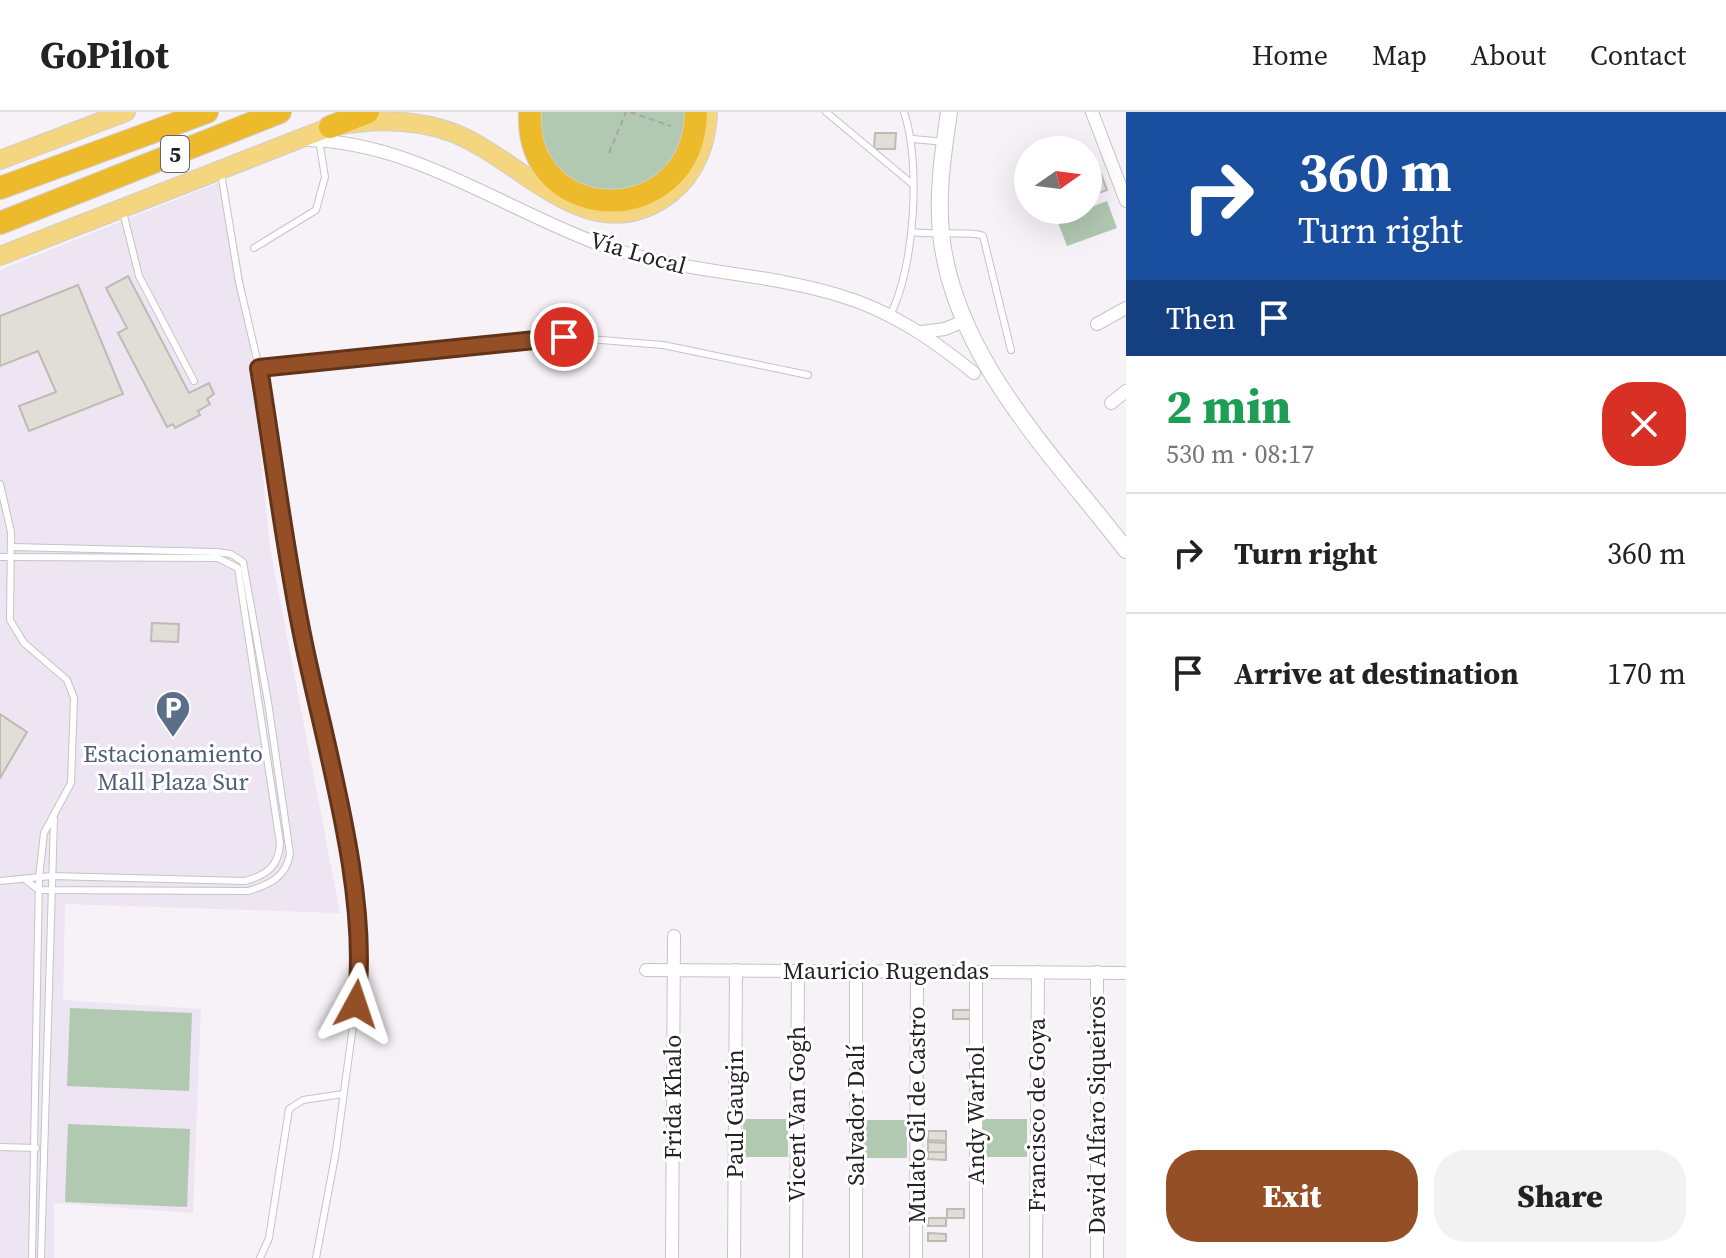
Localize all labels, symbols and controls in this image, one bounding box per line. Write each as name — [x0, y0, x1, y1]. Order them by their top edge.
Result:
text: GoPilot — [40, 29, 169, 81]
text: Home — [1252, 36, 1328, 74]
text: Map — [1372, 36, 1427, 74]
text: About — [1471, 36, 1546, 74]
text: Contact — [1590, 36, 1686, 74]
text: 360 m — [1298, 133, 1452, 210]
road number: 5 — [161, 136, 189, 172]
north arrow — [1014, 136, 1102, 224]
map controls — [1014, 136, 1102, 224]
icon: right — [1166, 144, 1270, 248]
text: Turn right — [1298, 206, 1463, 255]
street label: Vía Local — [586, 223, 690, 282]
icon: arrive — [1252, 296, 1296, 340]
text: Then — [1166, 298, 1236, 339]
pin — [530, 303, 598, 371]
icon: arrive — [542, 315, 586, 359]
text: 2 min — [1166, 373, 1291, 439]
button: close — [1602, 382, 1686, 466]
text: 530 m · 08:17 — [1166, 436, 1314, 472]
icon: right — [1166, 531, 1210, 575]
text: Turn right — [1234, 533, 1377, 574]
text: 360 m — [1607, 533, 1686, 574]
icon: arrive — [1166, 651, 1210, 695]
text: Arrive at destination — [1234, 653, 1519, 694]
text: 170 m — [1607, 653, 1686, 694]
parking icon: Estacionamiento Mall Plaza Sur — [154, 689, 192, 739]
place label: Estacionamiento Mall Plaza Sur — [83, 737, 263, 798]
street label: Mauricio Rugendas — [783, 954, 989, 987]
position arrow — [314, 962, 398, 1046]
street label: David Alfaro Siqueiros — [1080, 995, 1113, 1235]
street label: Mulato Gil de Castro — [900, 1006, 933, 1224]
street label: Francisco de Goya — [1020, 1017, 1053, 1212]
street label: Vicent Van Gogh — [780, 1026, 813, 1202]
street label: Frida Khalo — [656, 1035, 689, 1159]
street label: Salvador Dalí — [839, 1044, 872, 1186]
street label: Andy Warhol — [959, 1046, 992, 1184]
street label: Paul Gaugin — [718, 1049, 751, 1179]
button: Exit — [1166, 1150, 1418, 1242]
button: Share — [1434, 1150, 1686, 1242]

